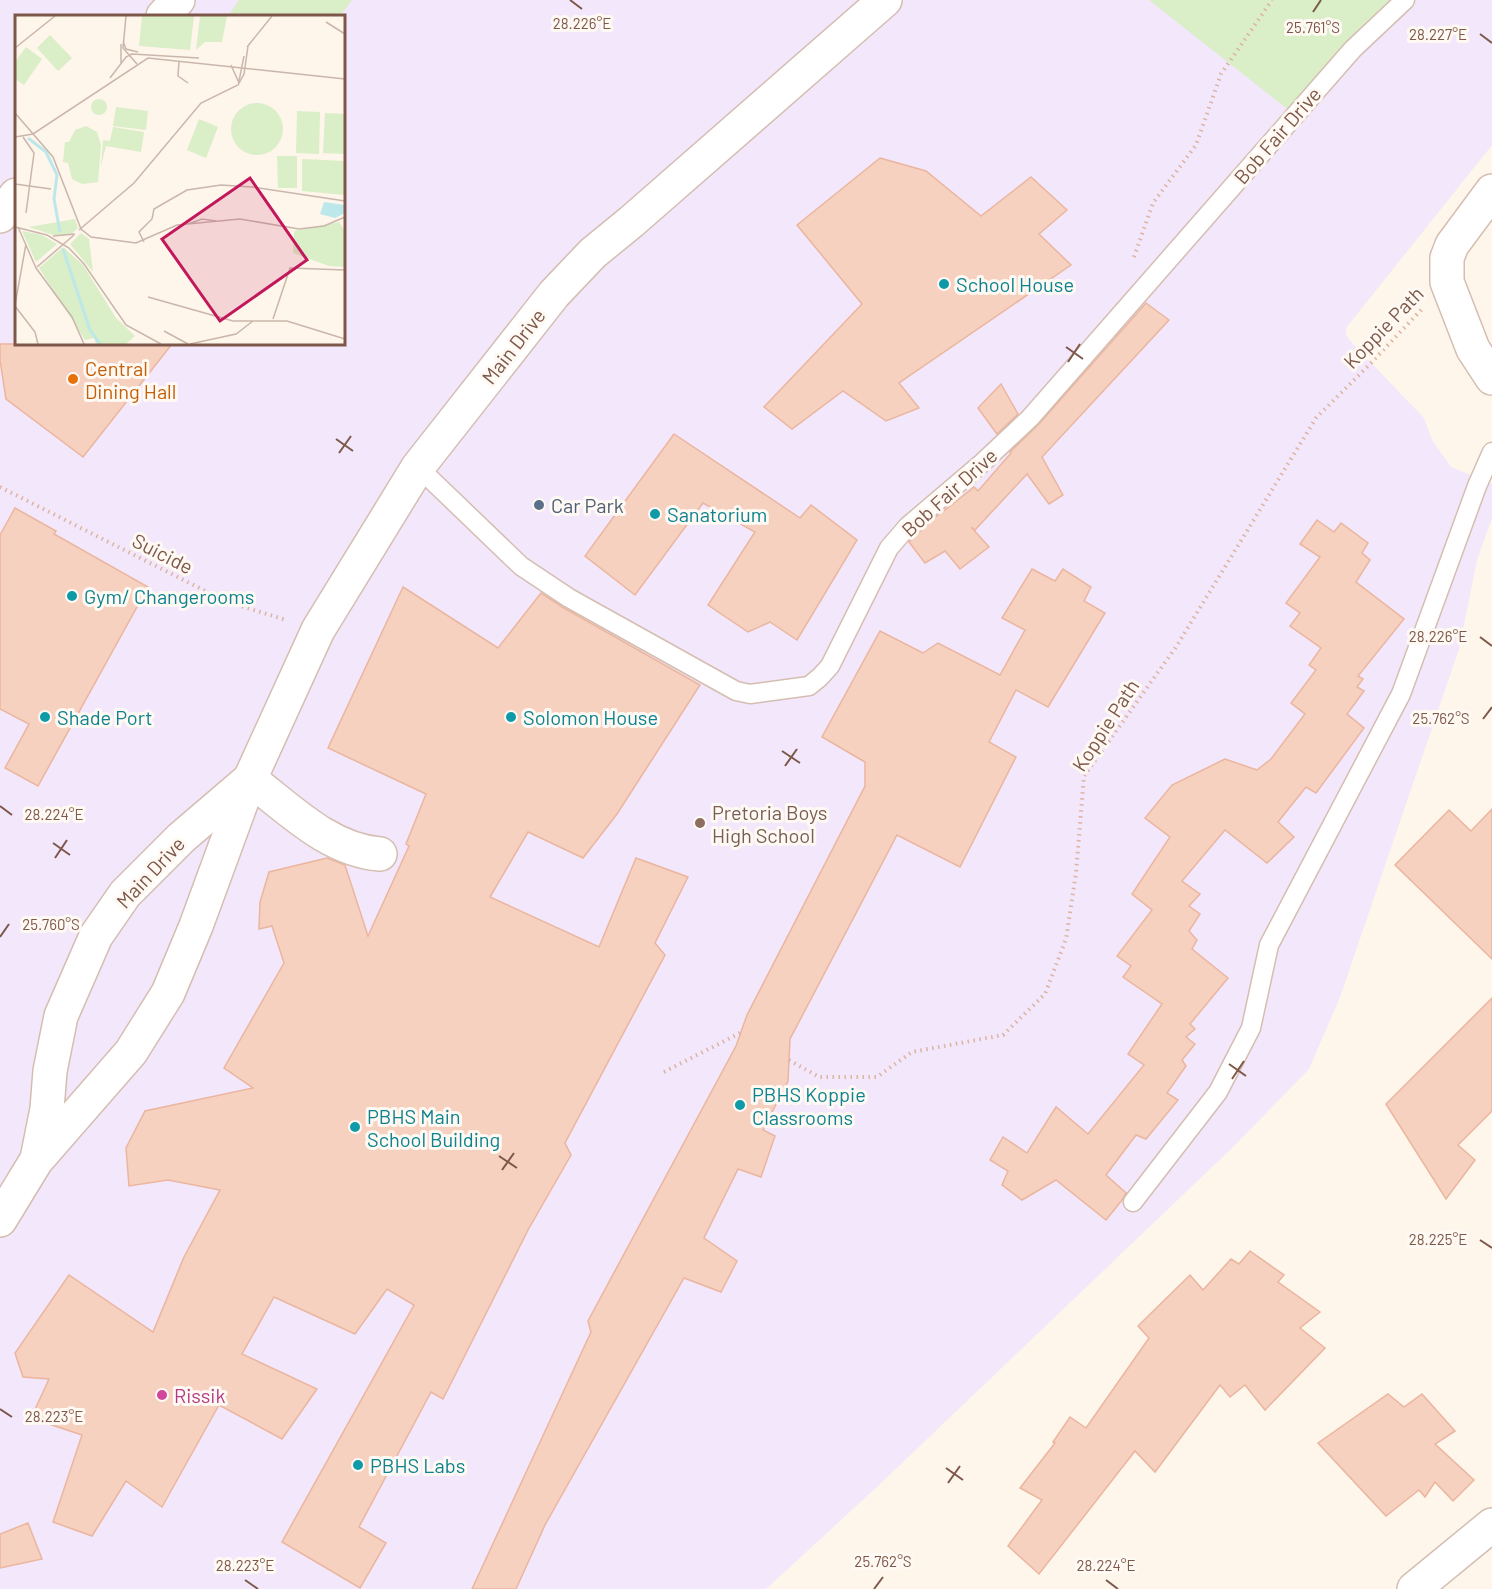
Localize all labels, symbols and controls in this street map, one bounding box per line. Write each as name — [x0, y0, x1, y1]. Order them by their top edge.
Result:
text: 28.226°E — [553, 14, 611, 32]
inset map — [15, 15, 345, 345]
text: 25.761°S — [1286, 18, 1340, 36]
text: 28.227°E — [1409, 25, 1467, 43]
street label: Bob Fair Drive — [1228, 82, 1326, 188]
place label: School House — [956, 272, 1074, 296]
marker: School House — [937, 277, 951, 291]
street label: Koppie Path — [1338, 281, 1428, 373]
street label: Main Drive — [476, 304, 550, 388]
place label: Central Dining Hall — [85, 356, 176, 403]
marker: Central Dining Hall — [66, 372, 80, 386]
street label: Bob Fair Drive — [896, 443, 1002, 541]
place label: Car Park — [551, 493, 624, 517]
marker: Car Park — [532, 498, 546, 512]
place label: Sanatorium — [667, 502, 767, 526]
marker: Sanatorium — [648, 507, 662, 521]
street label: Suicide — [129, 528, 197, 578]
place label: Gym/ Changerooms — [84, 584, 254, 608]
marker: Gym/ Changerooms — [65, 589, 79, 603]
text: 28.226°E — [1409, 627, 1467, 645]
street label: Koppie Path — [1066, 675, 1144, 775]
place label: Shade Port — [57, 705, 152, 729]
place label: Solomon House — [523, 705, 658, 729]
text: 25.762°S — [1412, 709, 1470, 727]
marker: Shade Port — [38, 710, 52, 724]
marker: Solomon House — [504, 710, 518, 724]
place label: Pretoria Boys High School — [712, 800, 827, 847]
text: 28.224°E — [24, 805, 84, 823]
marker: Pretoria Boys High School — [693, 816, 707, 830]
street label: Main Drive — [111, 831, 189, 913]
text: 25.760°S — [22, 915, 80, 933]
place label: PBHS Koppie Classrooms — [752, 1082, 866, 1129]
marker: PBHS Koppie Classrooms — [733, 1098, 747, 1112]
place label: PBHS Main School Building — [367, 1104, 500, 1151]
marker: PBHS Main School Building — [348, 1120, 362, 1134]
text: 28.225°E — [1409, 1230, 1467, 1248]
place label: Rissik — [174, 1383, 225, 1407]
marker: Rissik — [155, 1388, 169, 1402]
text: 28.223°E — [25, 1407, 83, 1425]
place label: PBHS Labs — [370, 1453, 465, 1477]
marker: PBHS Labs — [351, 1458, 365, 1472]
text: 25.762°S — [854, 1552, 912, 1570]
text: 28.223°E — [216, 1556, 274, 1574]
text: 28.224°E — [1076, 1556, 1136, 1574]

